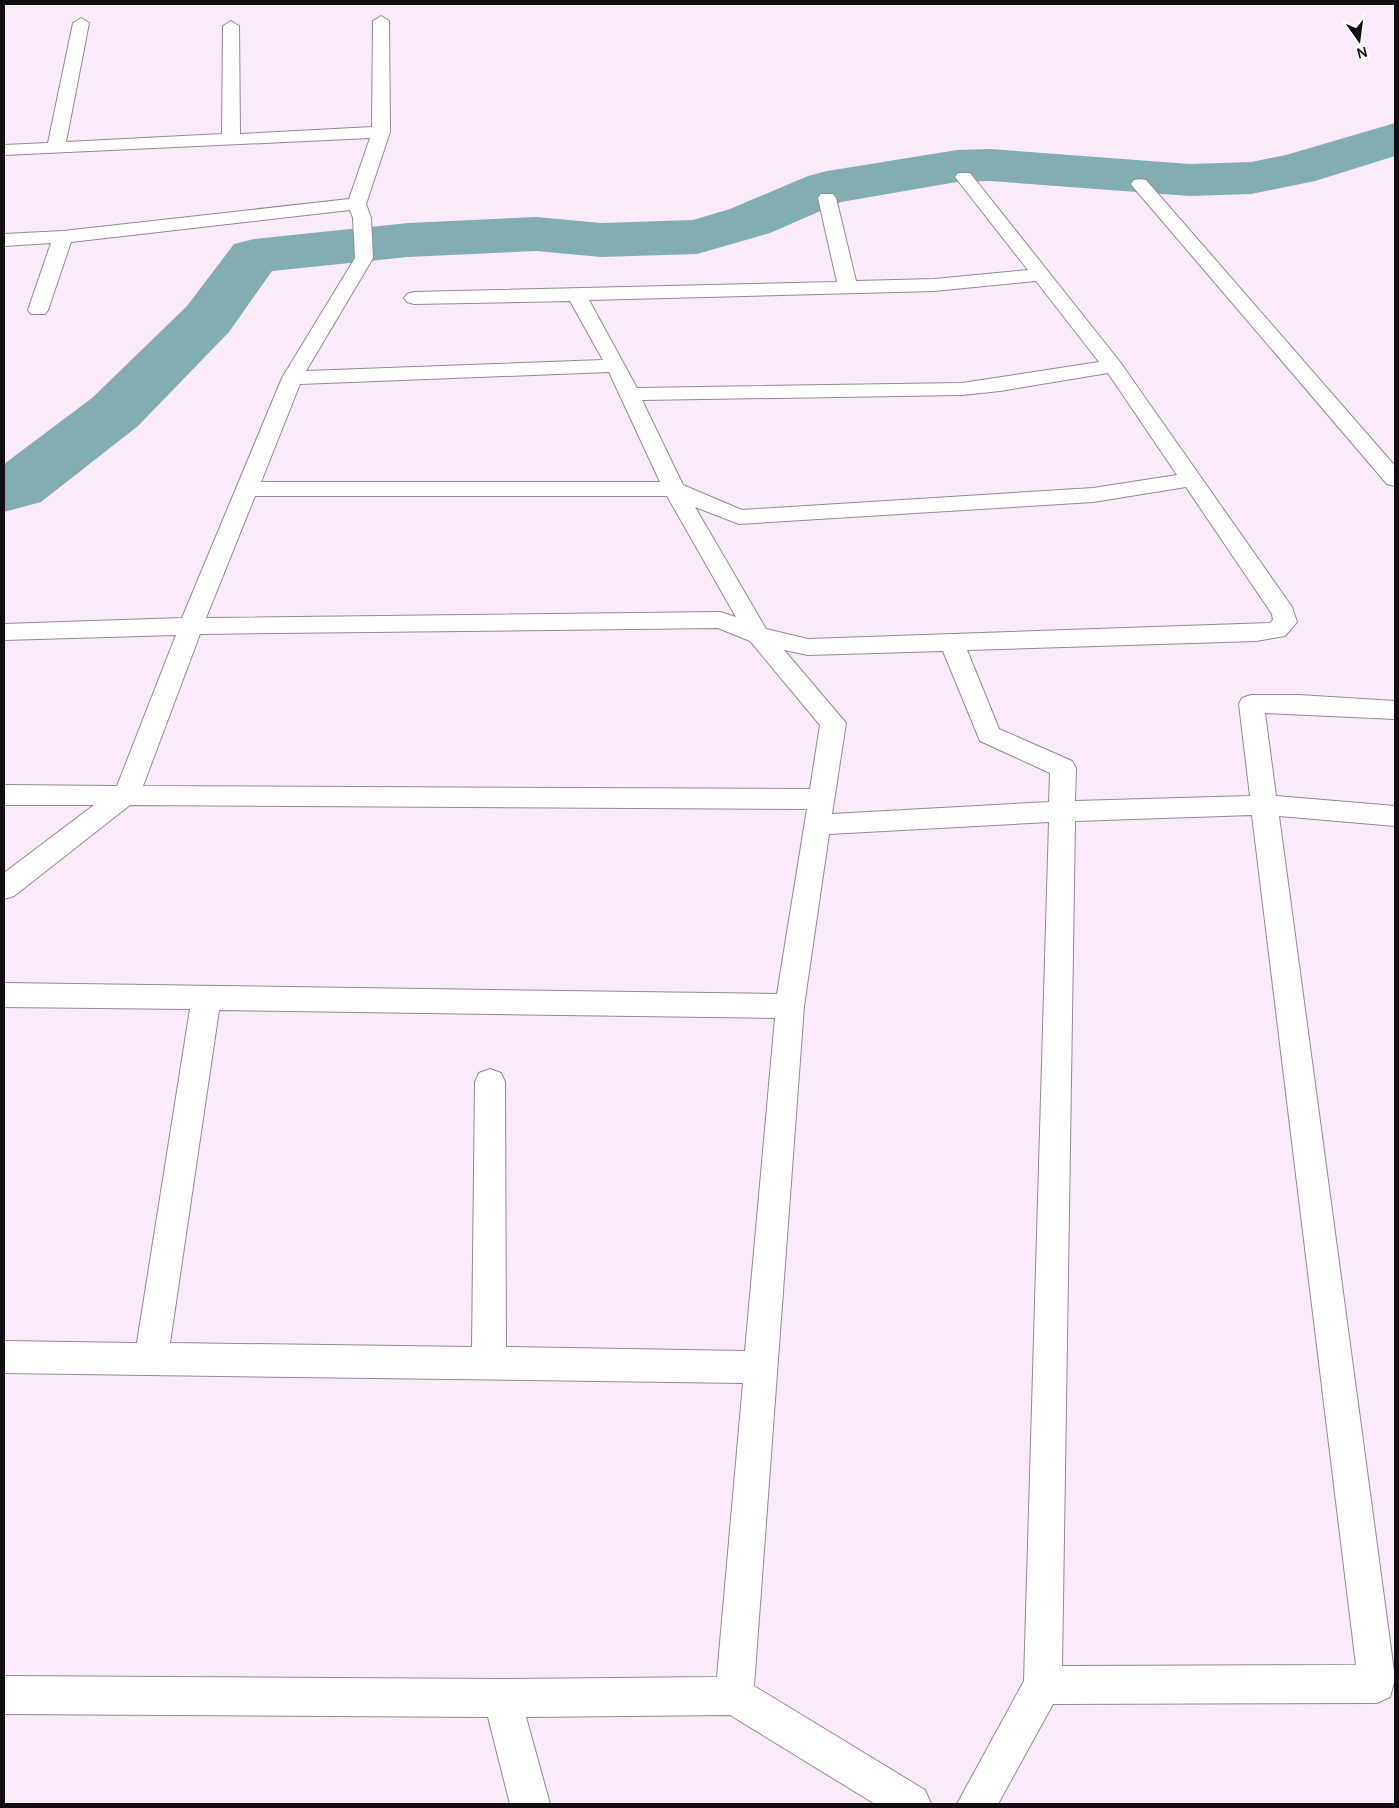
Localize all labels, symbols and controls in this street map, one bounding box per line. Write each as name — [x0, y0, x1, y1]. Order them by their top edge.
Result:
north arrow — [1334, 15, 1384, 65]
text: N — [1355, 43, 1369, 64]

